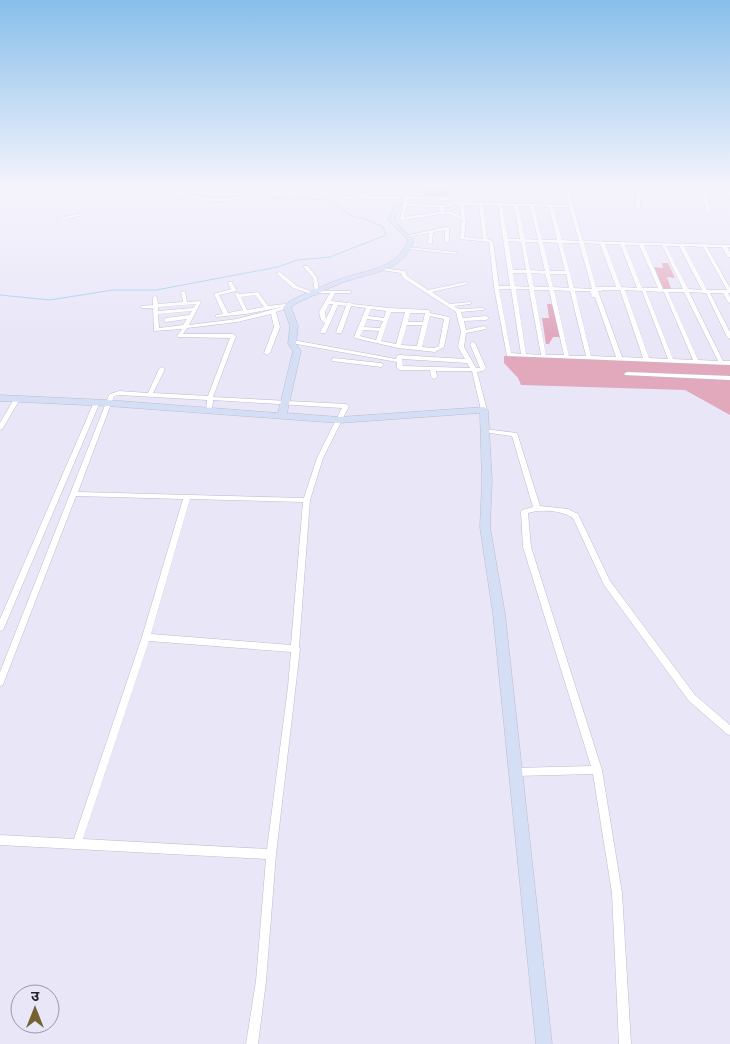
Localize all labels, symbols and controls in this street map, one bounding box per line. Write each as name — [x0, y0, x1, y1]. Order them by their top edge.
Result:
north arrow — [10, 984, 60, 1034]
text: उ — [31, 988, 40, 1004]

